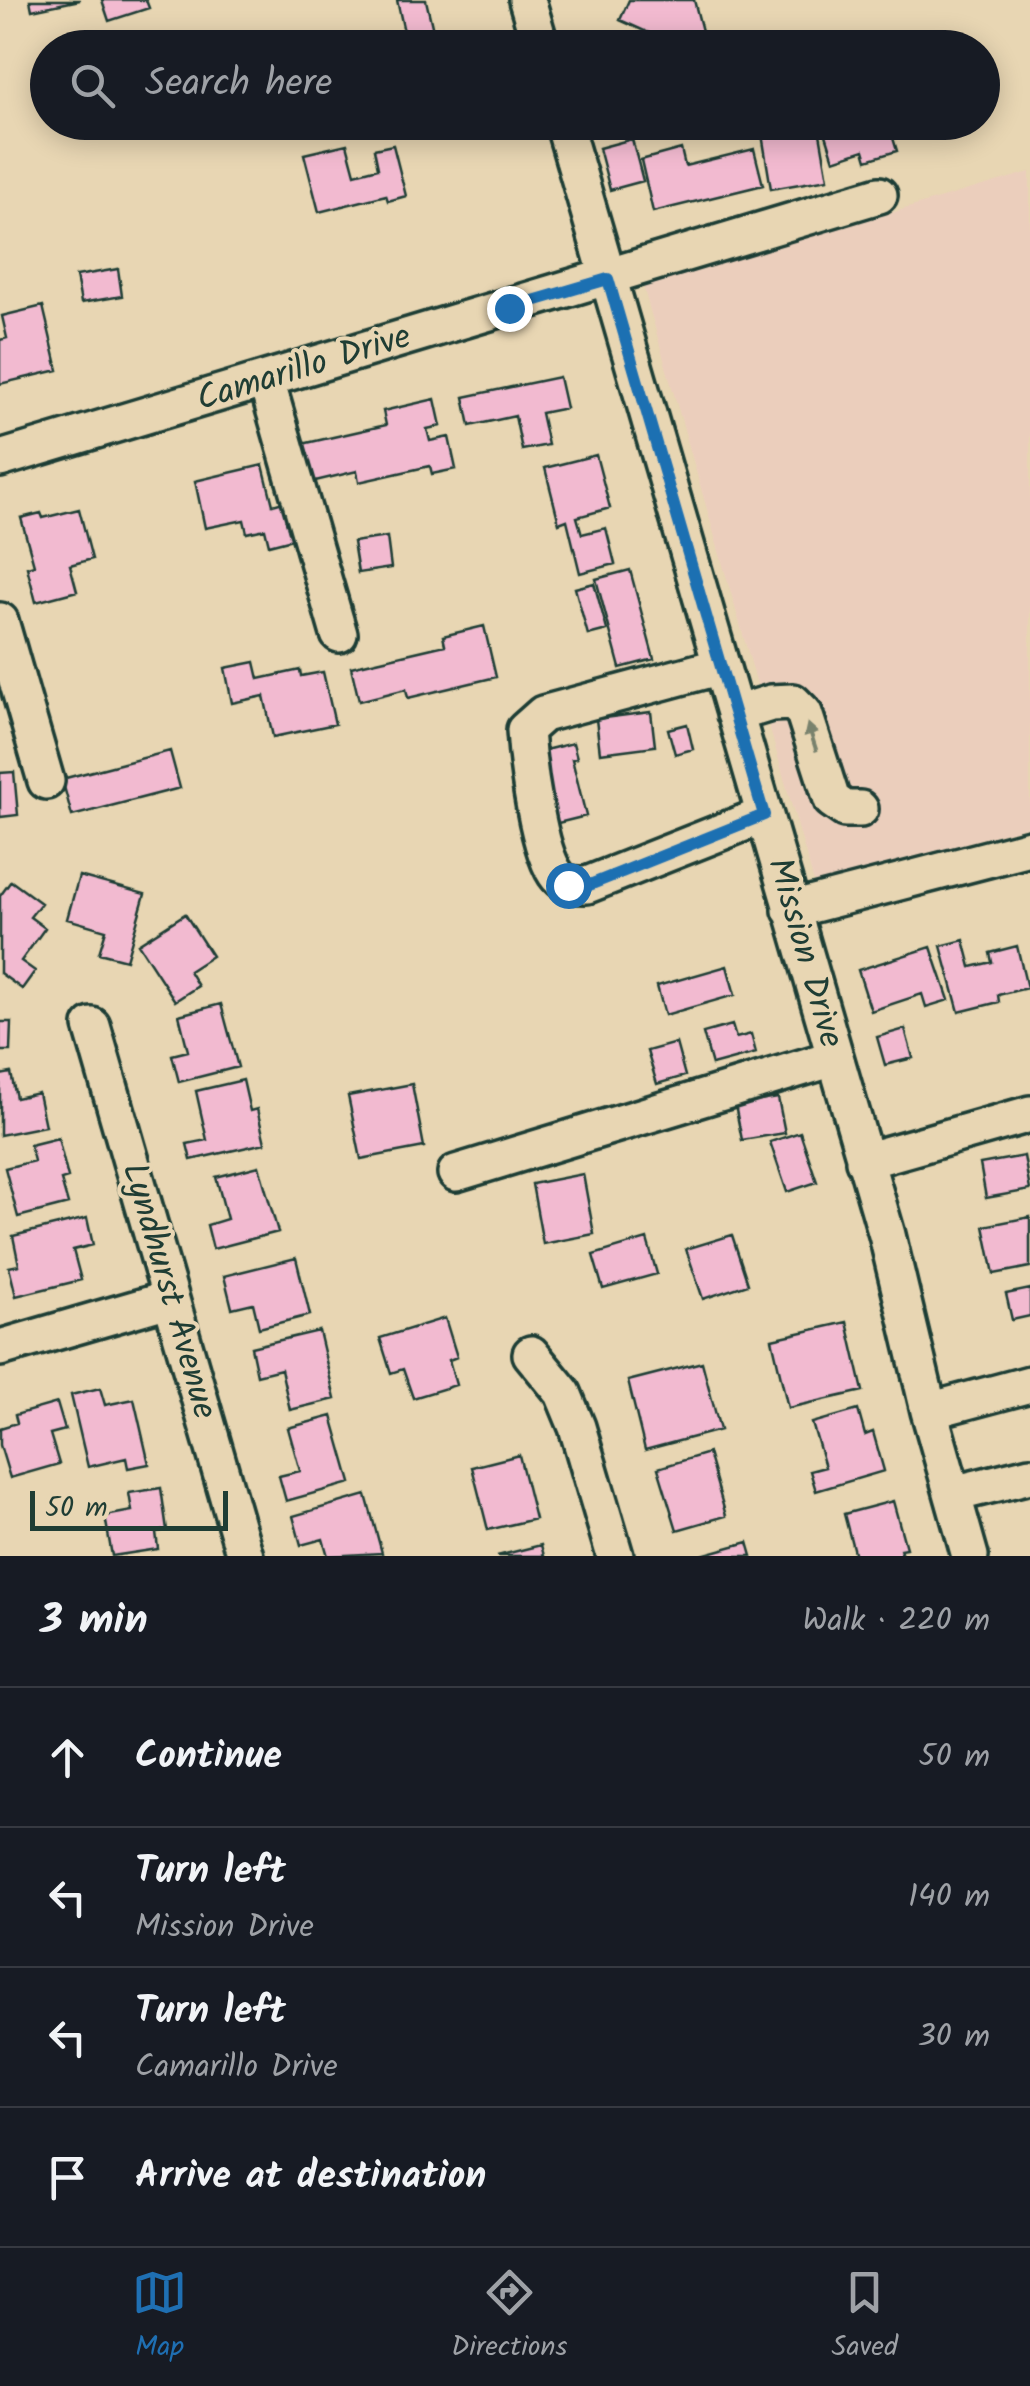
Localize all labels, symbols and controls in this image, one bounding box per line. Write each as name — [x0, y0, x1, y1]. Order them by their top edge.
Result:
search box — [30, 30, 1000, 140]
text: Search here — [145, 55, 332, 115]
icon: search — [65, 58, 120, 113]
route end — [487, 286, 533, 332]
street label: Camarillo Drive — [190, 310, 418, 428]
one-way arrow — [804, 721, 819, 752]
street label: Mission Drive — [750, 851, 858, 1055]
route start — [546, 863, 592, 909]
street label: Lyndhurst Avenue — [105, 1156, 231, 1426]
scale bar — [30, 1486, 228, 1530]
text: 50 m — [45, 1486, 108, 1531]
text: 3 min — [40, 1588, 148, 1655]
text: Walk · 220 m — [802, 1596, 990, 1647]
text: Continue — [135, 1727, 282, 1787]
icon: ahead — [40, 1730, 95, 1785]
text: 50 m — [919, 1732, 990, 1783]
text: Turn left — [135, 1842, 286, 1902]
icon: left — [40, 1870, 95, 1925]
text: 140 m — [908, 1872, 990, 1923]
text: Mission Drive — [135, 1902, 314, 1953]
text: Turn left — [135, 1982, 286, 2042]
icon: left — [40, 2010, 95, 2065]
text: 30 m — [917, 2012, 990, 2063]
text: Camarillo Drive — [135, 2042, 338, 2093]
text: Arrive at destination — [135, 2147, 486, 2207]
icon: arrive — [40, 2150, 95, 2205]
tab: Map — [132, 2265, 187, 2370]
tab: Directions — [451, 2265, 567, 2370]
tab: Saved — [832, 2265, 898, 2370]

